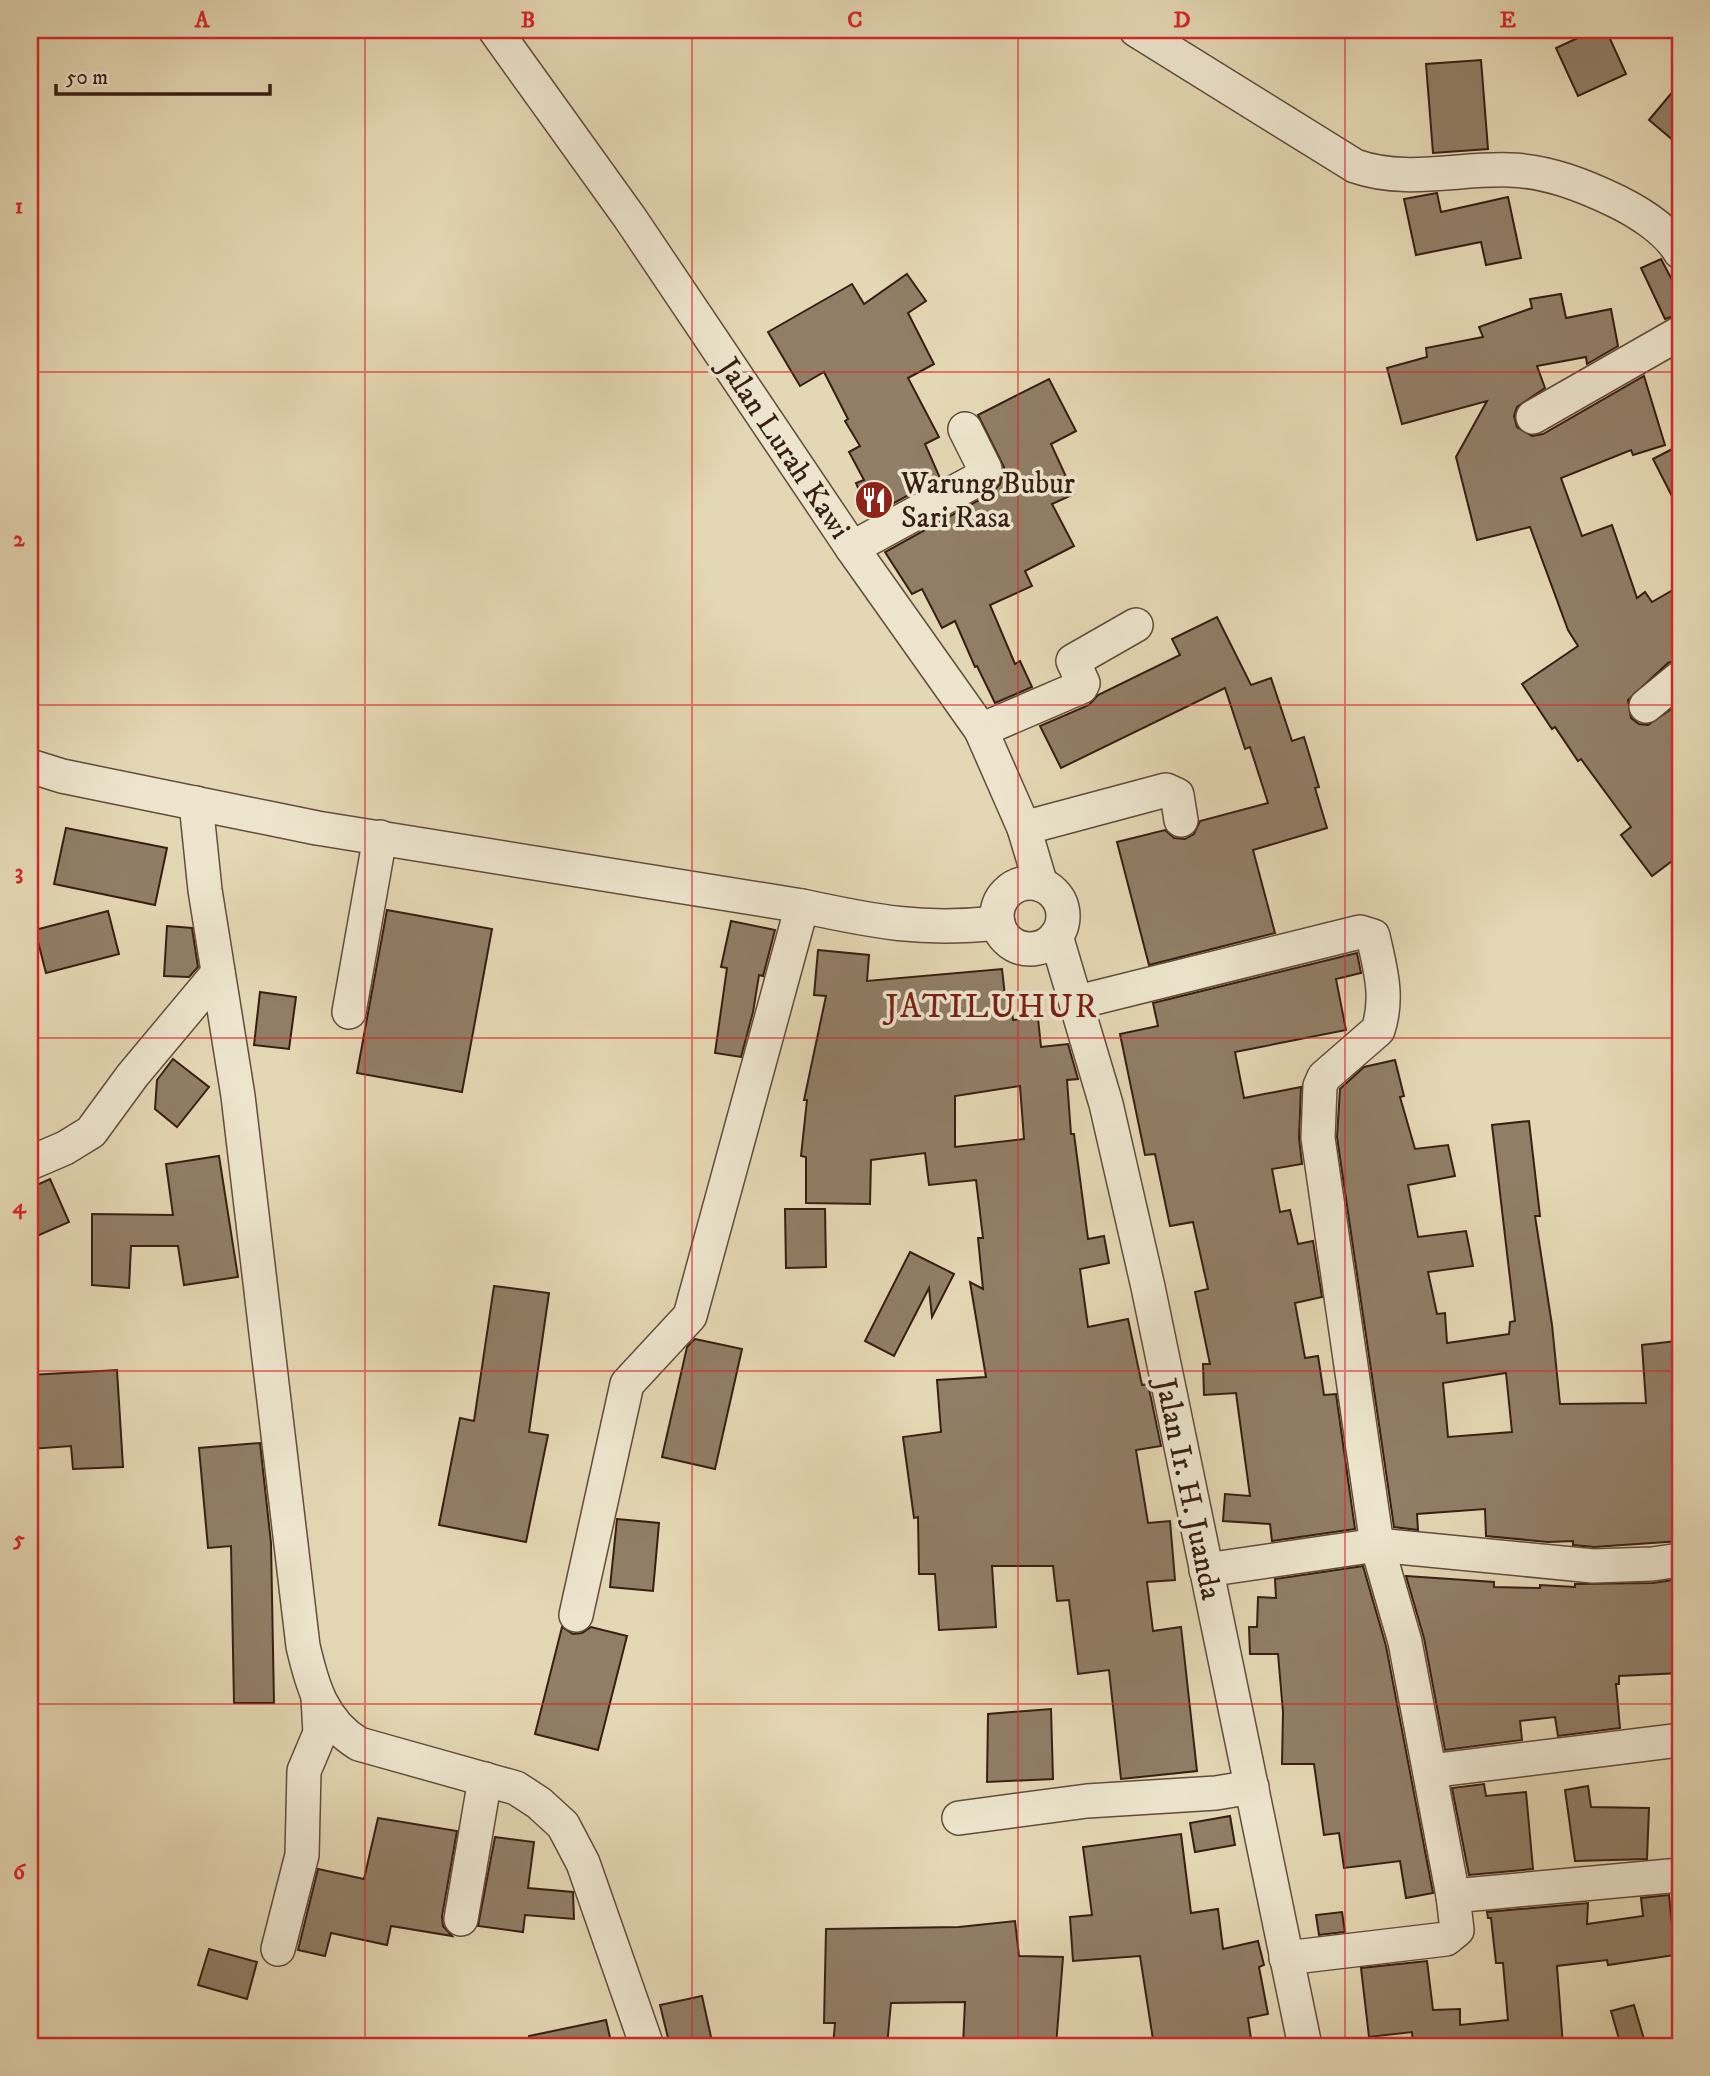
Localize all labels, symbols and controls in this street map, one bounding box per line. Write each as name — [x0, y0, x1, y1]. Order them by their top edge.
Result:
text: A — [194, 6, 211, 35]
text: B — [521, 6, 535, 35]
text: C — [847, 6, 863, 35]
text: D — [1173, 6, 1191, 35]
text: E — [1500, 6, 1516, 35]
scale bar — [56, 52, 270, 96]
text: 50 m — [66, 65, 108, 91]
text: 1 — [15, 192, 23, 221]
street label: Jalan Lurah Kawi — [708, 349, 858, 547]
place label: Warung Bubur Sari Rasa — [900, 466, 1075, 537]
restaurant icon: Warung Bubur Sari Rasa — [853, 479, 895, 521]
text: 2 — [13, 525, 25, 554]
text: 3 — [15, 858, 23, 887]
district label: JATILUHUR — [882, 987, 1099, 1028]
text: 4 — [12, 1192, 27, 1221]
street label: Jalan Ir. H. Juanda — [1145, 1372, 1229, 1604]
text: 5 — [12, 1525, 25, 1554]
text: 6 — [13, 1858, 27, 1887]

